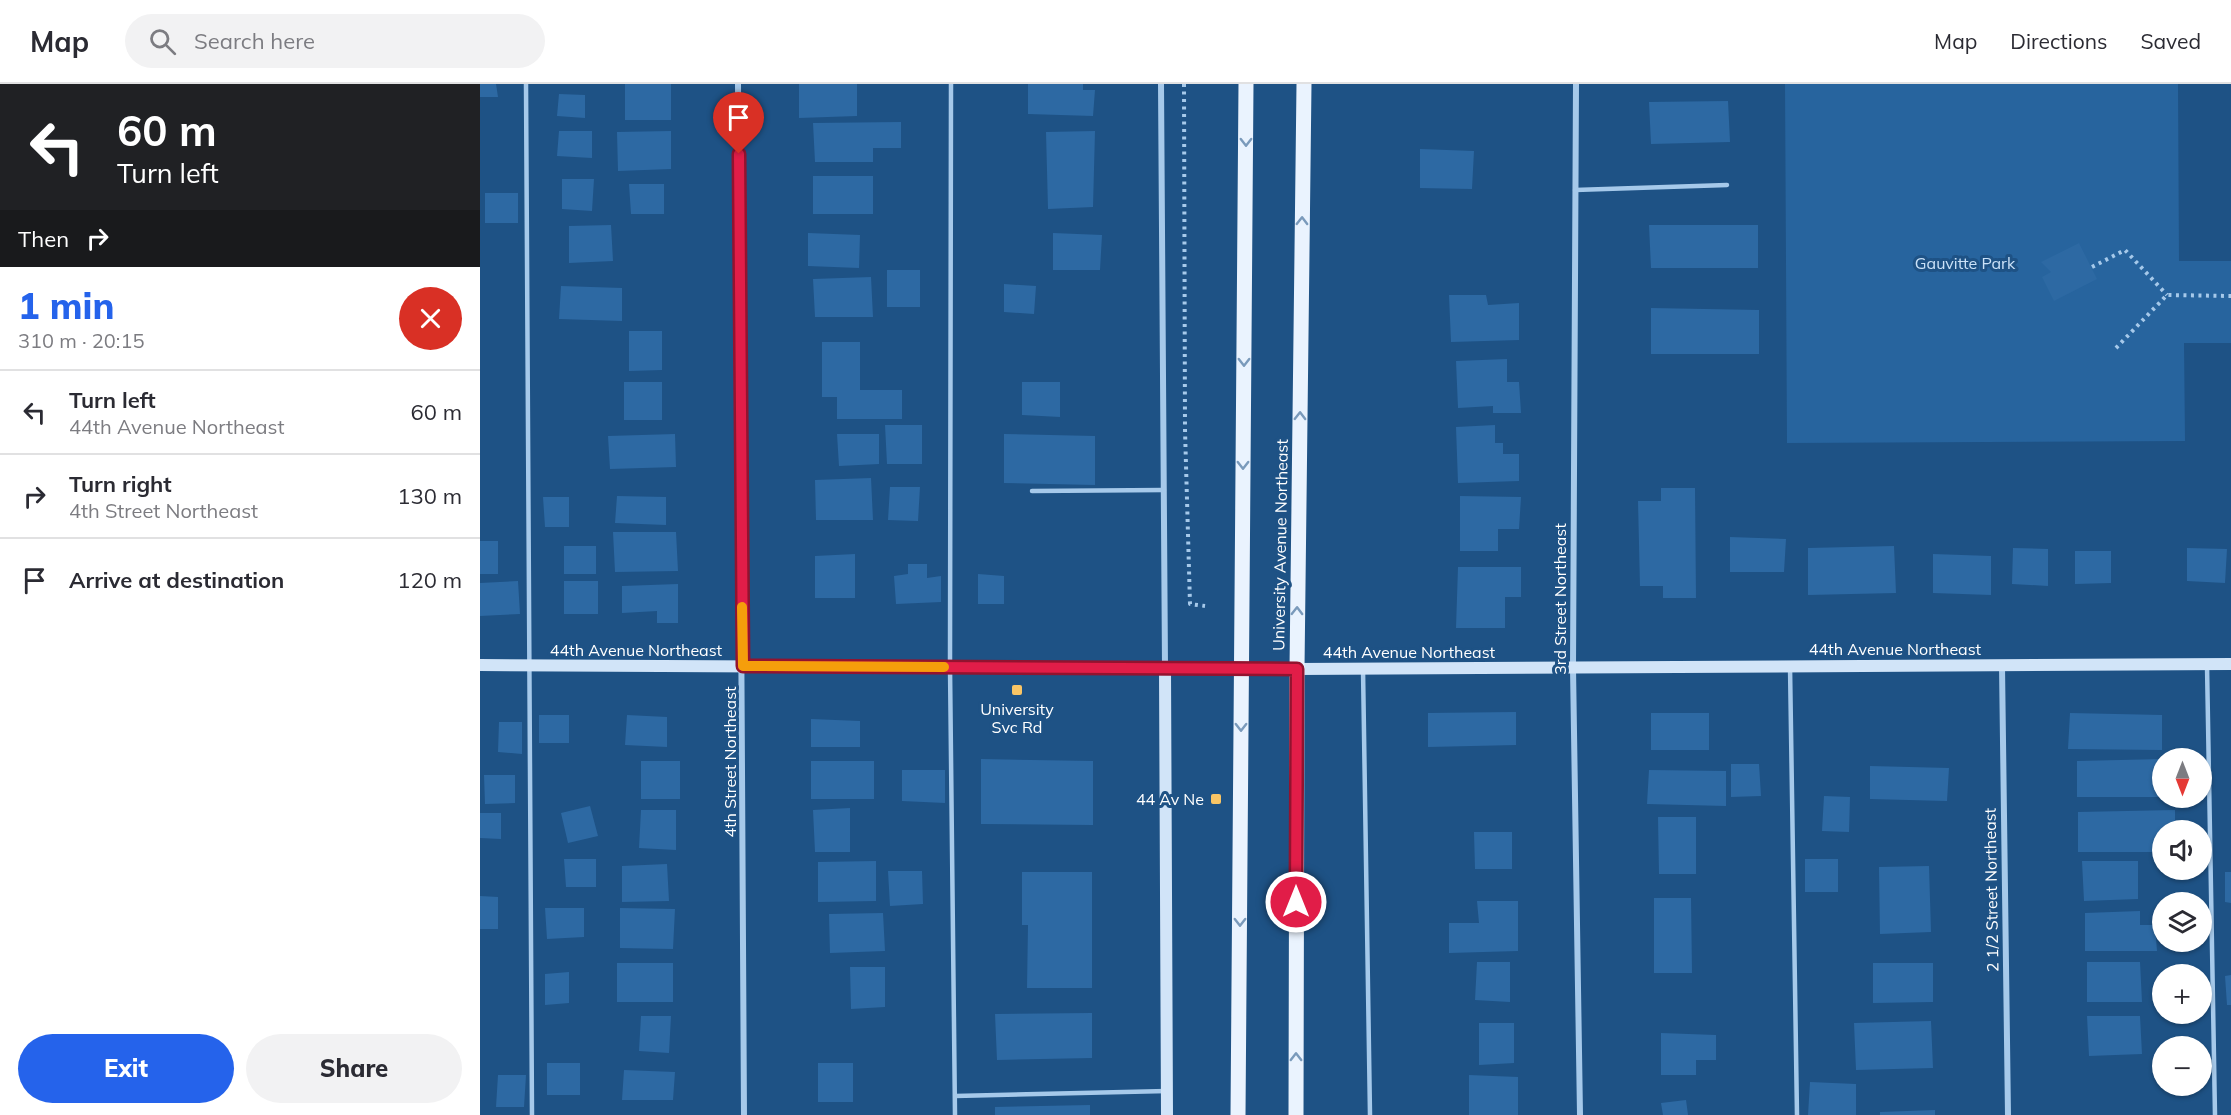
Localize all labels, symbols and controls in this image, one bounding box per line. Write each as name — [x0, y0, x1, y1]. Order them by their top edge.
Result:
search box — [125, 14, 545, 68]
text: Map — [30, 24, 89, 59]
icon: search — [146, 25, 179, 58]
text: Search here — [194, 27, 315, 55]
text: Map — [1934, 28, 1977, 54]
text: Directions — [2010, 28, 2107, 54]
text: Saved — [2140, 28, 2201, 54]
pin — [713, 92, 764, 154]
icon: arrive — [722, 101, 755, 134]
text: 60 m — [117, 104, 217, 157]
icon: left — [18, 108, 96, 186]
one-way arrow — [1240, 138, 1252, 147]
text: Turn left — [117, 156, 219, 190]
one-way arrow — [1296, 216, 1309, 225]
icon: right — [81, 222, 114, 255]
text: Then — [18, 225, 69, 253]
park label: Gauvitte Park — [1915, 253, 2016, 273]
text: 1 min — [18, 283, 114, 328]
button: close — [399, 287, 462, 350]
text: 310 m · 20:15 — [18, 328, 144, 353]
one-way arrow — [1238, 357, 1250, 366]
text: Turn left — [69, 386, 156, 414]
icon: left — [18, 396, 51, 429]
text: 60 m — [411, 398, 462, 426]
one-way arrow — [1294, 411, 1306, 420]
text: 44th Avenue Northeast — [69, 414, 284, 439]
street label: University Avenue Northeast — [1268, 439, 1292, 651]
one-way arrow — [1237, 460, 1249, 469]
text: Turn right — [69, 470, 172, 498]
icon: right — [18, 480, 51, 513]
text: 130 m — [397, 482, 462, 510]
text: 4th Street Northeast — [69, 498, 258, 523]
street label: 3rd Street Northeast — [1550, 523, 1570, 675]
icon: arrive — [18, 564, 51, 597]
text: Arrive at destination — [69, 566, 284, 594]
text: 120 m — [397, 566, 462, 594]
one-way arrow — [1291, 606, 1303, 615]
street label: 44th Avenue Northeast — [1809, 639, 1982, 659]
street label: 44th Avenue Northeast — [550, 640, 723, 660]
street label: 44th Avenue Northeast — [1323, 642, 1496, 662]
marker: University Svc Rd — [1010, 683, 1024, 697]
street label: 4th Street Northeast — [720, 686, 740, 838]
place label: University Svc Rd — [980, 699, 1054, 737]
one-way arrow — [1235, 723, 1247, 732]
north arrow — [2152, 748, 2212, 808]
map controls — [2152, 748, 2212, 1096]
place label: 44 Av Ne — [1136, 789, 1204, 809]
marker: 44 Av Ne — [1209, 792, 1223, 806]
street label: 2 1/2 Street Northeast — [1980, 807, 2002, 972]
button: sound — [2152, 820, 2212, 880]
position arrow — [1264, 870, 1328, 934]
button: layers — [2152, 892, 2212, 952]
one-way arrow — [1234, 918, 1246, 927]
button: + — [2152, 964, 2212, 1024]
button: Exit — [18, 1034, 234, 1103]
button: Share — [246, 1034, 462, 1103]
button: − — [2152, 1036, 2212, 1096]
one-way arrow — [1290, 1052, 1302, 1061]

